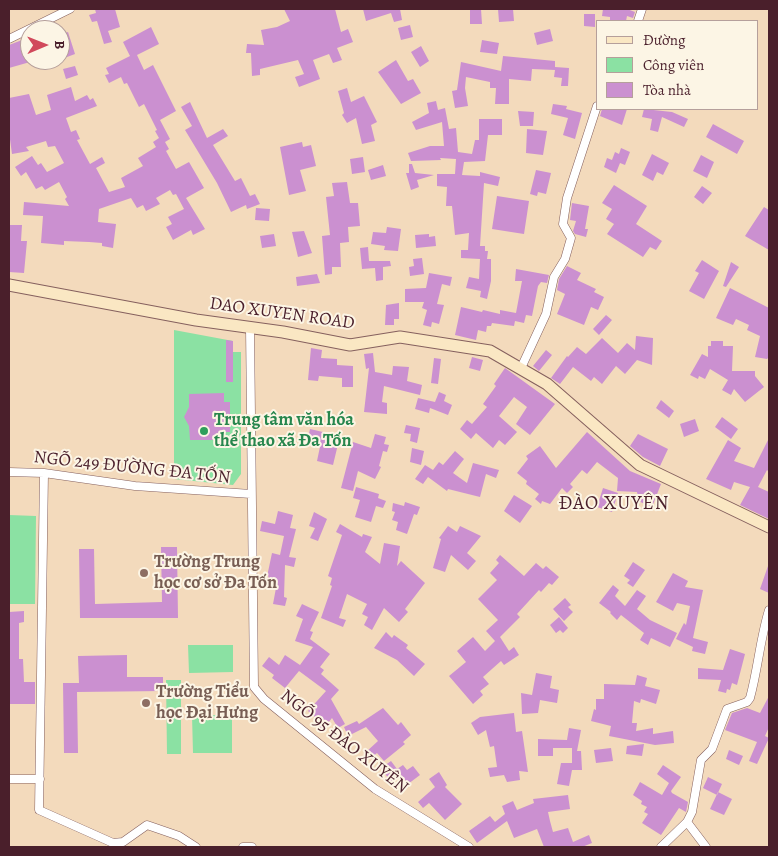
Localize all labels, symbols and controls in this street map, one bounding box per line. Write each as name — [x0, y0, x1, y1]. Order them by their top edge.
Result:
north arrow — [20, 20, 70, 70]
legend — [596, 20, 758, 110]
text: Đường — [643, 30, 685, 50]
text: B — [50, 40, 69, 49]
text: Công viên — [643, 55, 704, 75]
text: Tòa nhà — [643, 80, 691, 100]
street label: DAO XUYEN ROAD — [208, 293, 356, 335]
place label: Trung tâm văn hóa thể thao xã Đa Tốn — [214, 410, 354, 452]
marker: Trung tâm văn hóa thể thao xã Đa Tốn — [198, 425, 210, 437]
street label: NGÕ 249 ĐƯỜNG ĐA TỐN — [33, 447, 231, 489]
district label: ĐÀO XUYÊN — [558, 493, 670, 515]
place label: Trường Trung học cơ sở Đa Tốn — [154, 552, 277, 594]
marker: Trường Trung học cơ sở Đa Tốn — [138, 567, 150, 579]
place label: Trường Tiểu học Đại Hưng — [156, 682, 258, 724]
street label: NGÕ 95 ĐÀO XUYÊN — [276, 685, 412, 799]
marker: Trường Tiểu học Đại Hưng — [140, 697, 152, 709]

